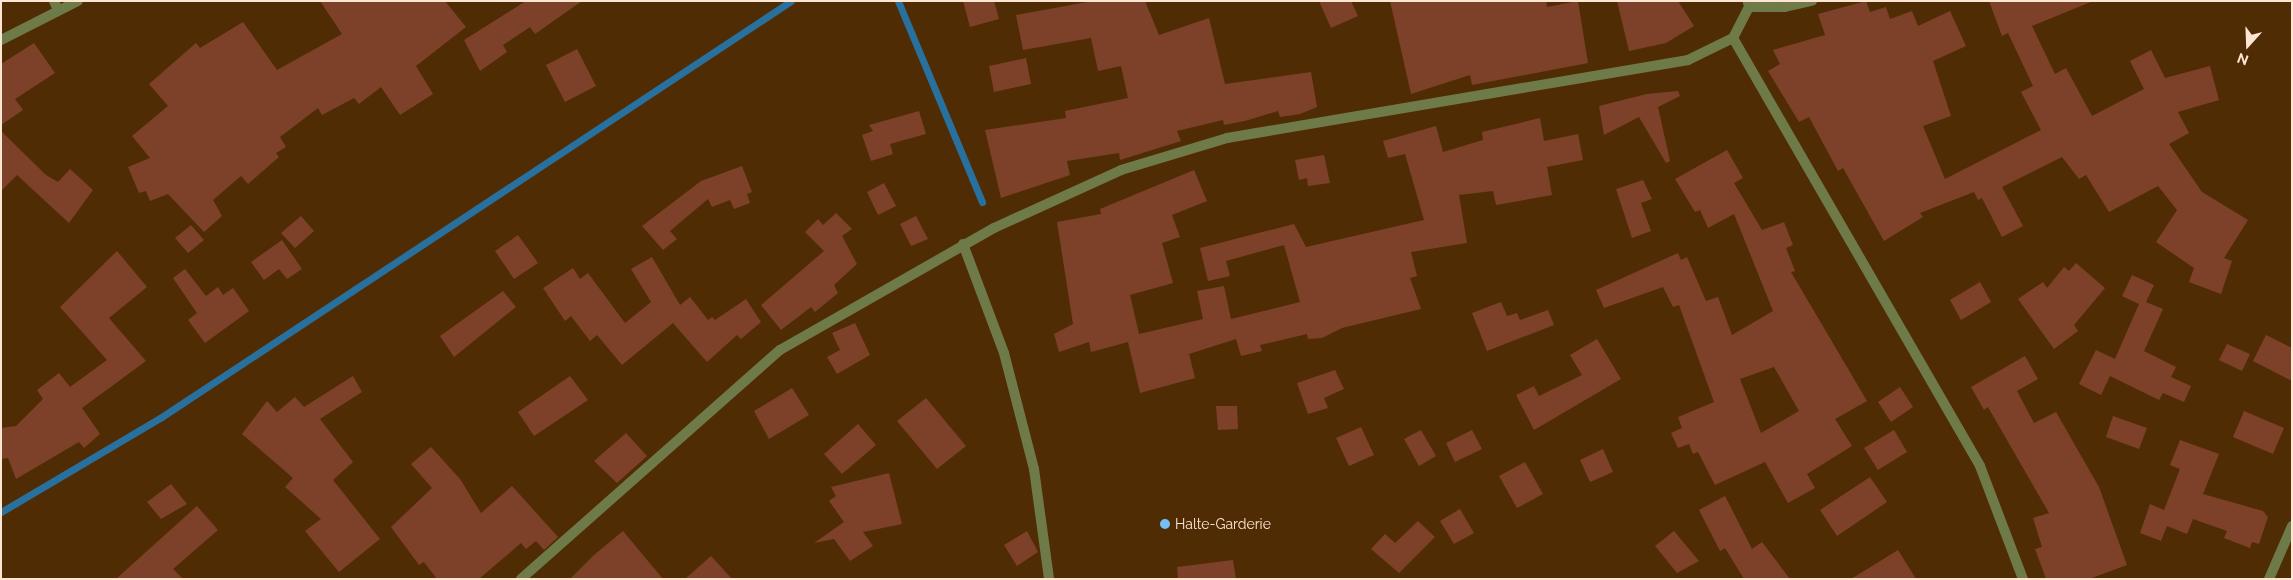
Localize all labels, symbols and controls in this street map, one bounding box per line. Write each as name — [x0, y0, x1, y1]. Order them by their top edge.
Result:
north arrow — [2223, 20, 2273, 70]
text: N — [2235, 50, 2251, 68]
place label: Halte-Garderie — [1175, 516, 1271, 532]
marker: Halte-Garderie — [1159, 518, 1171, 530]

